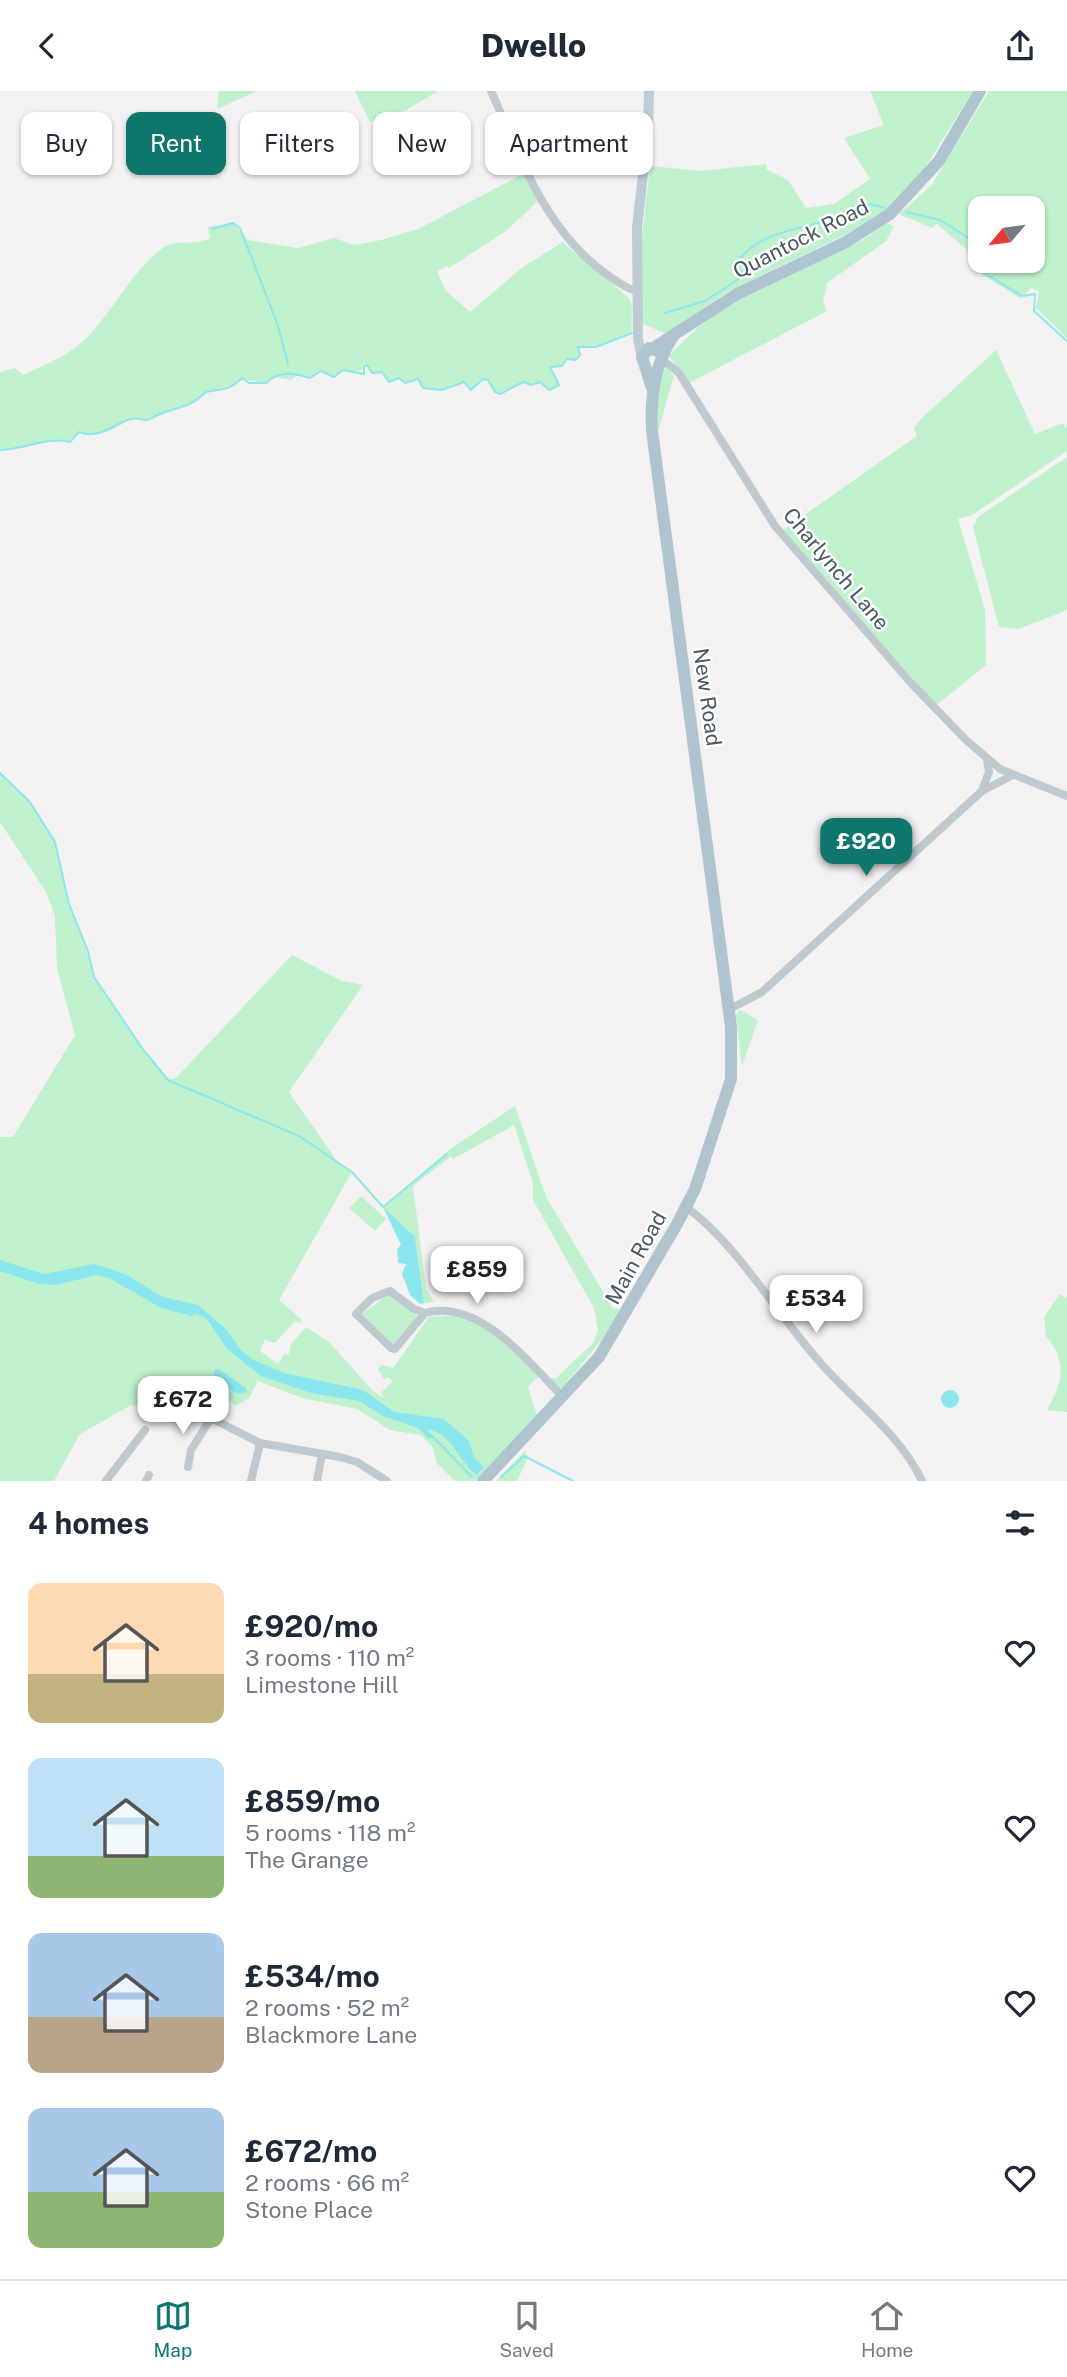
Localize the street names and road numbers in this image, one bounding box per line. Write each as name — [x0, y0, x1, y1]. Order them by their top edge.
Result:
street label: Quantock Road — [729, 194, 873, 283]
street label: Charlynch Lane — [778, 503, 895, 635]
street label: New Road — [688, 646, 727, 747]
street label: Main Road — [600, 1207, 671, 1309]

